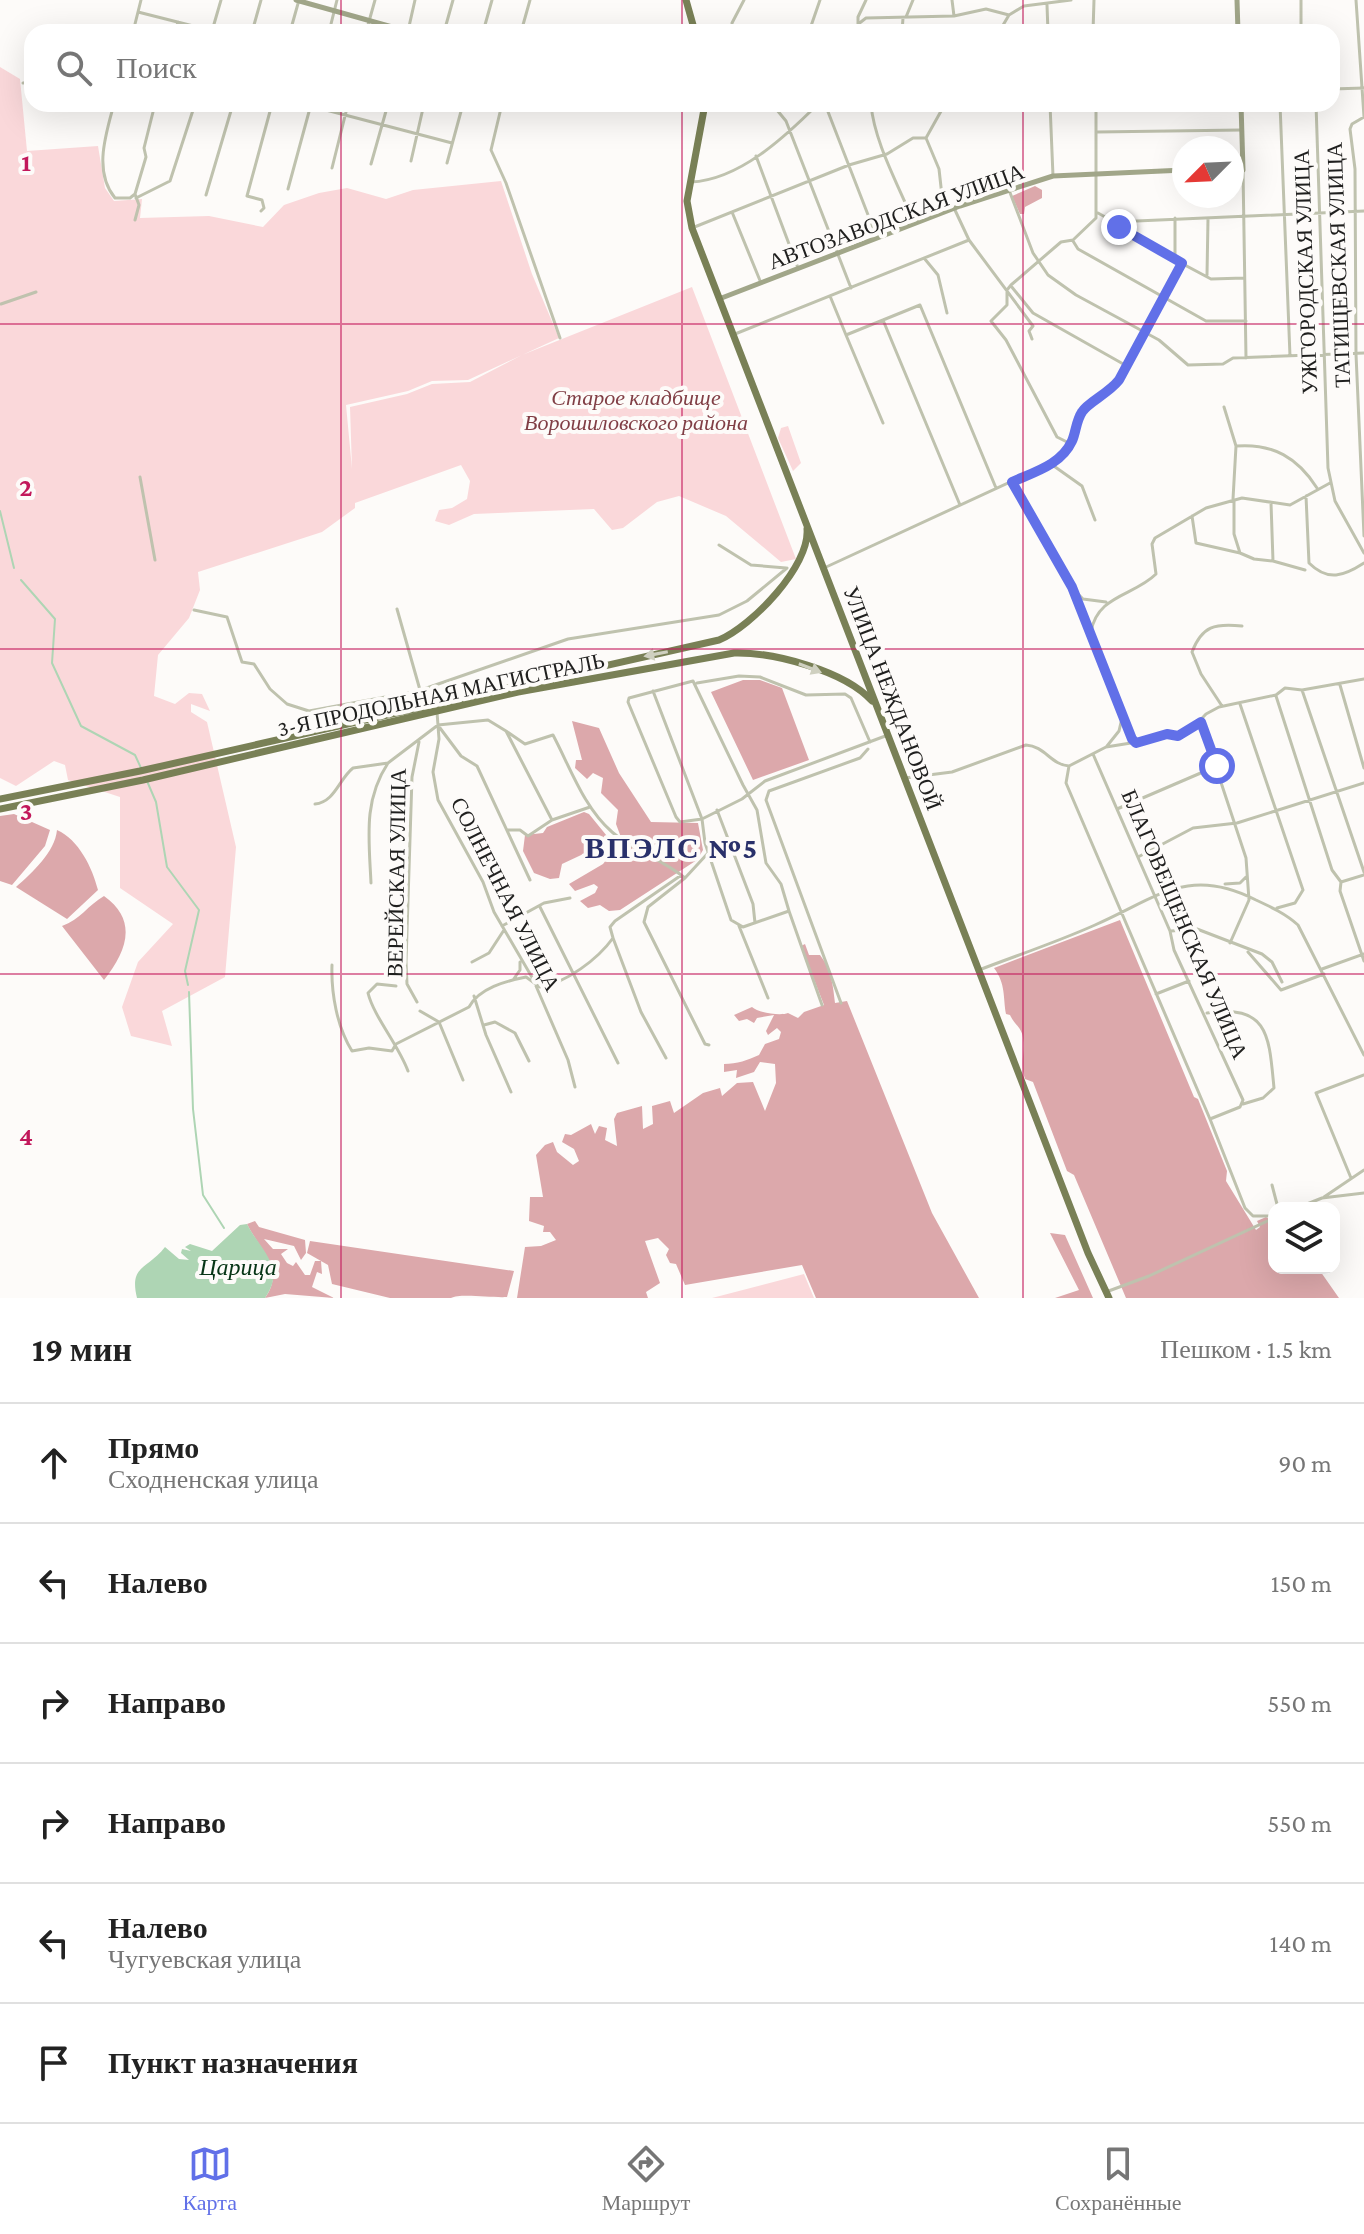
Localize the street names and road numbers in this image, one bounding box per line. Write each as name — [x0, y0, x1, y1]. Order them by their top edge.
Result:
street label: ТАТИЩЕВСКАЯ УЛИЦА — [1322, 142, 1355, 388]
street label: УЖГОРОДСКАЯ УЛИЦА — [1289, 149, 1322, 395]
street label: АВТОЗАВОДСКАЯ УЛИЦА — [765, 158, 1028, 274]
street label: УЛИЦА НЕЖДАНОВОЙ — [838, 583, 947, 814]
street label: 3-Я ПРОДОЛЬНАЯ МАГИСТРАЛЬ — [275, 648, 607, 741]
street label: ВЕРЕЙСКАЯ УЛИЦА — [382, 768, 411, 978]
street label: БЛАГОВЕЩЕНСКАЯ УЛИЦА — [1116, 786, 1253, 1063]
street label: СОЛНЕЧНАЯ УЛИЦА — [446, 793, 565, 995]

